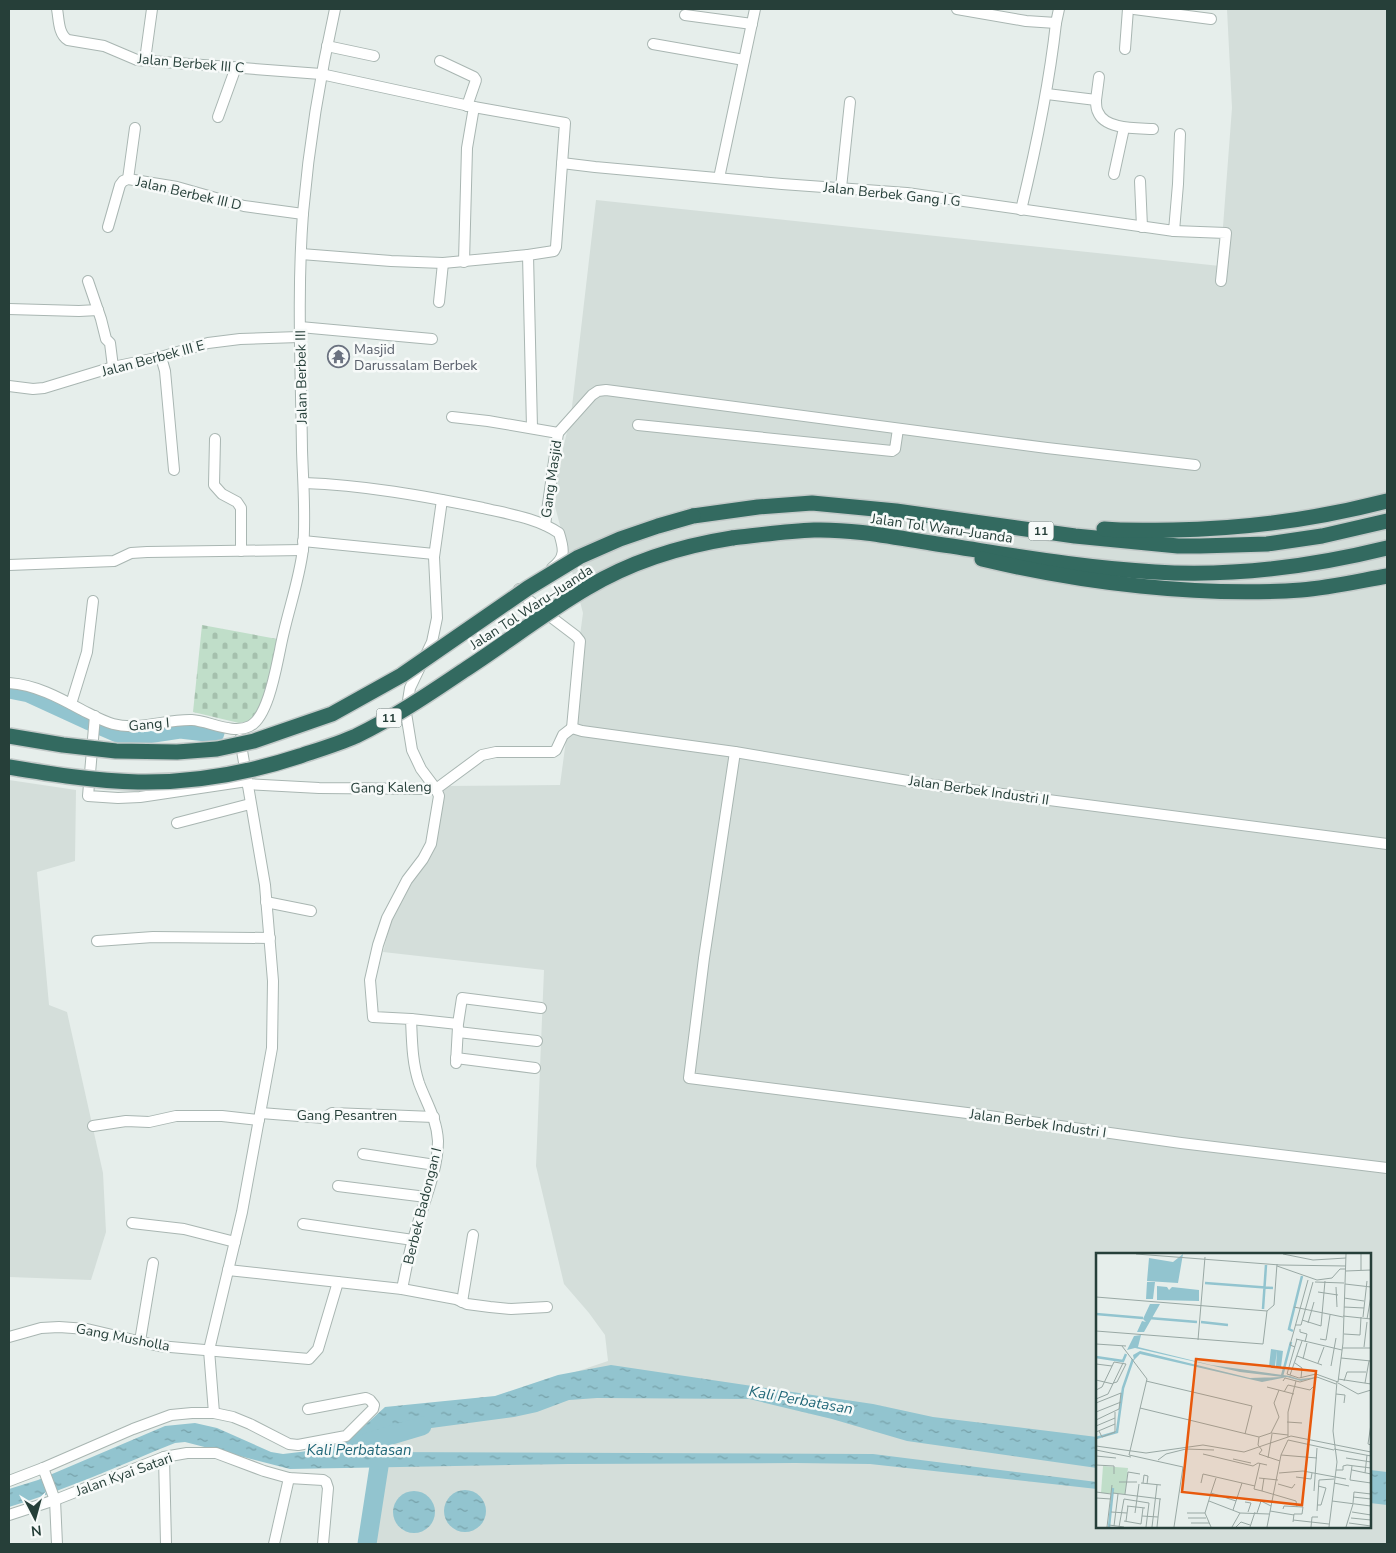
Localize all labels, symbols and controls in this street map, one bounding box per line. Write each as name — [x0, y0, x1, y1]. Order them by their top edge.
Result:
street label: Jalan Berbek III C — [136, 49, 245, 78]
street label: Jalan Berbek III D — [133, 172, 244, 215]
street label: Jalan Berbek Gang I G — [821, 178, 962, 211]
street label: Jalan Berbek III — [291, 330, 312, 425]
street label: Jalan Berbek III E — [99, 336, 207, 382]
place label: Masjid Darussalam Berbek — [354, 340, 478, 375]
temple icon: Masjid Darussalam Berbek — [326, 345, 350, 369]
street label: Gang Masjid — [537, 439, 566, 519]
street label: Jalan Tol Waru–Juanda — [869, 509, 1014, 548]
road number: 11 — [1028, 522, 1054, 540]
street label: Jalan Tol Waru–Juanda — [465, 561, 596, 655]
road number: 11 — [376, 708, 402, 728]
street label: Gang I — [128, 713, 170, 736]
street label: Jalan Berbek Industri II — [907, 771, 1050, 810]
street label: Gang Kaleng — [350, 777, 432, 798]
street label: Jalan Berbek Industri I — [967, 1104, 1107, 1142]
street label: Gang Pesantren — [297, 1106, 397, 1125]
street label: Berbek Badongan I — [399, 1146, 446, 1266]
inset map — [1096, 1253, 1371, 1528]
street label: Gang Musholla — [74, 1319, 172, 1356]
water label: Kali Perbatasan — [747, 1381, 855, 1419]
water label: Kali Perbatasan — [306, 1440, 412, 1460]
street label: Jalan Kyai Satari — [72, 1448, 175, 1501]
north arrow — [10, 1493, 60, 1543]
text: N — [30, 1520, 43, 1540]

